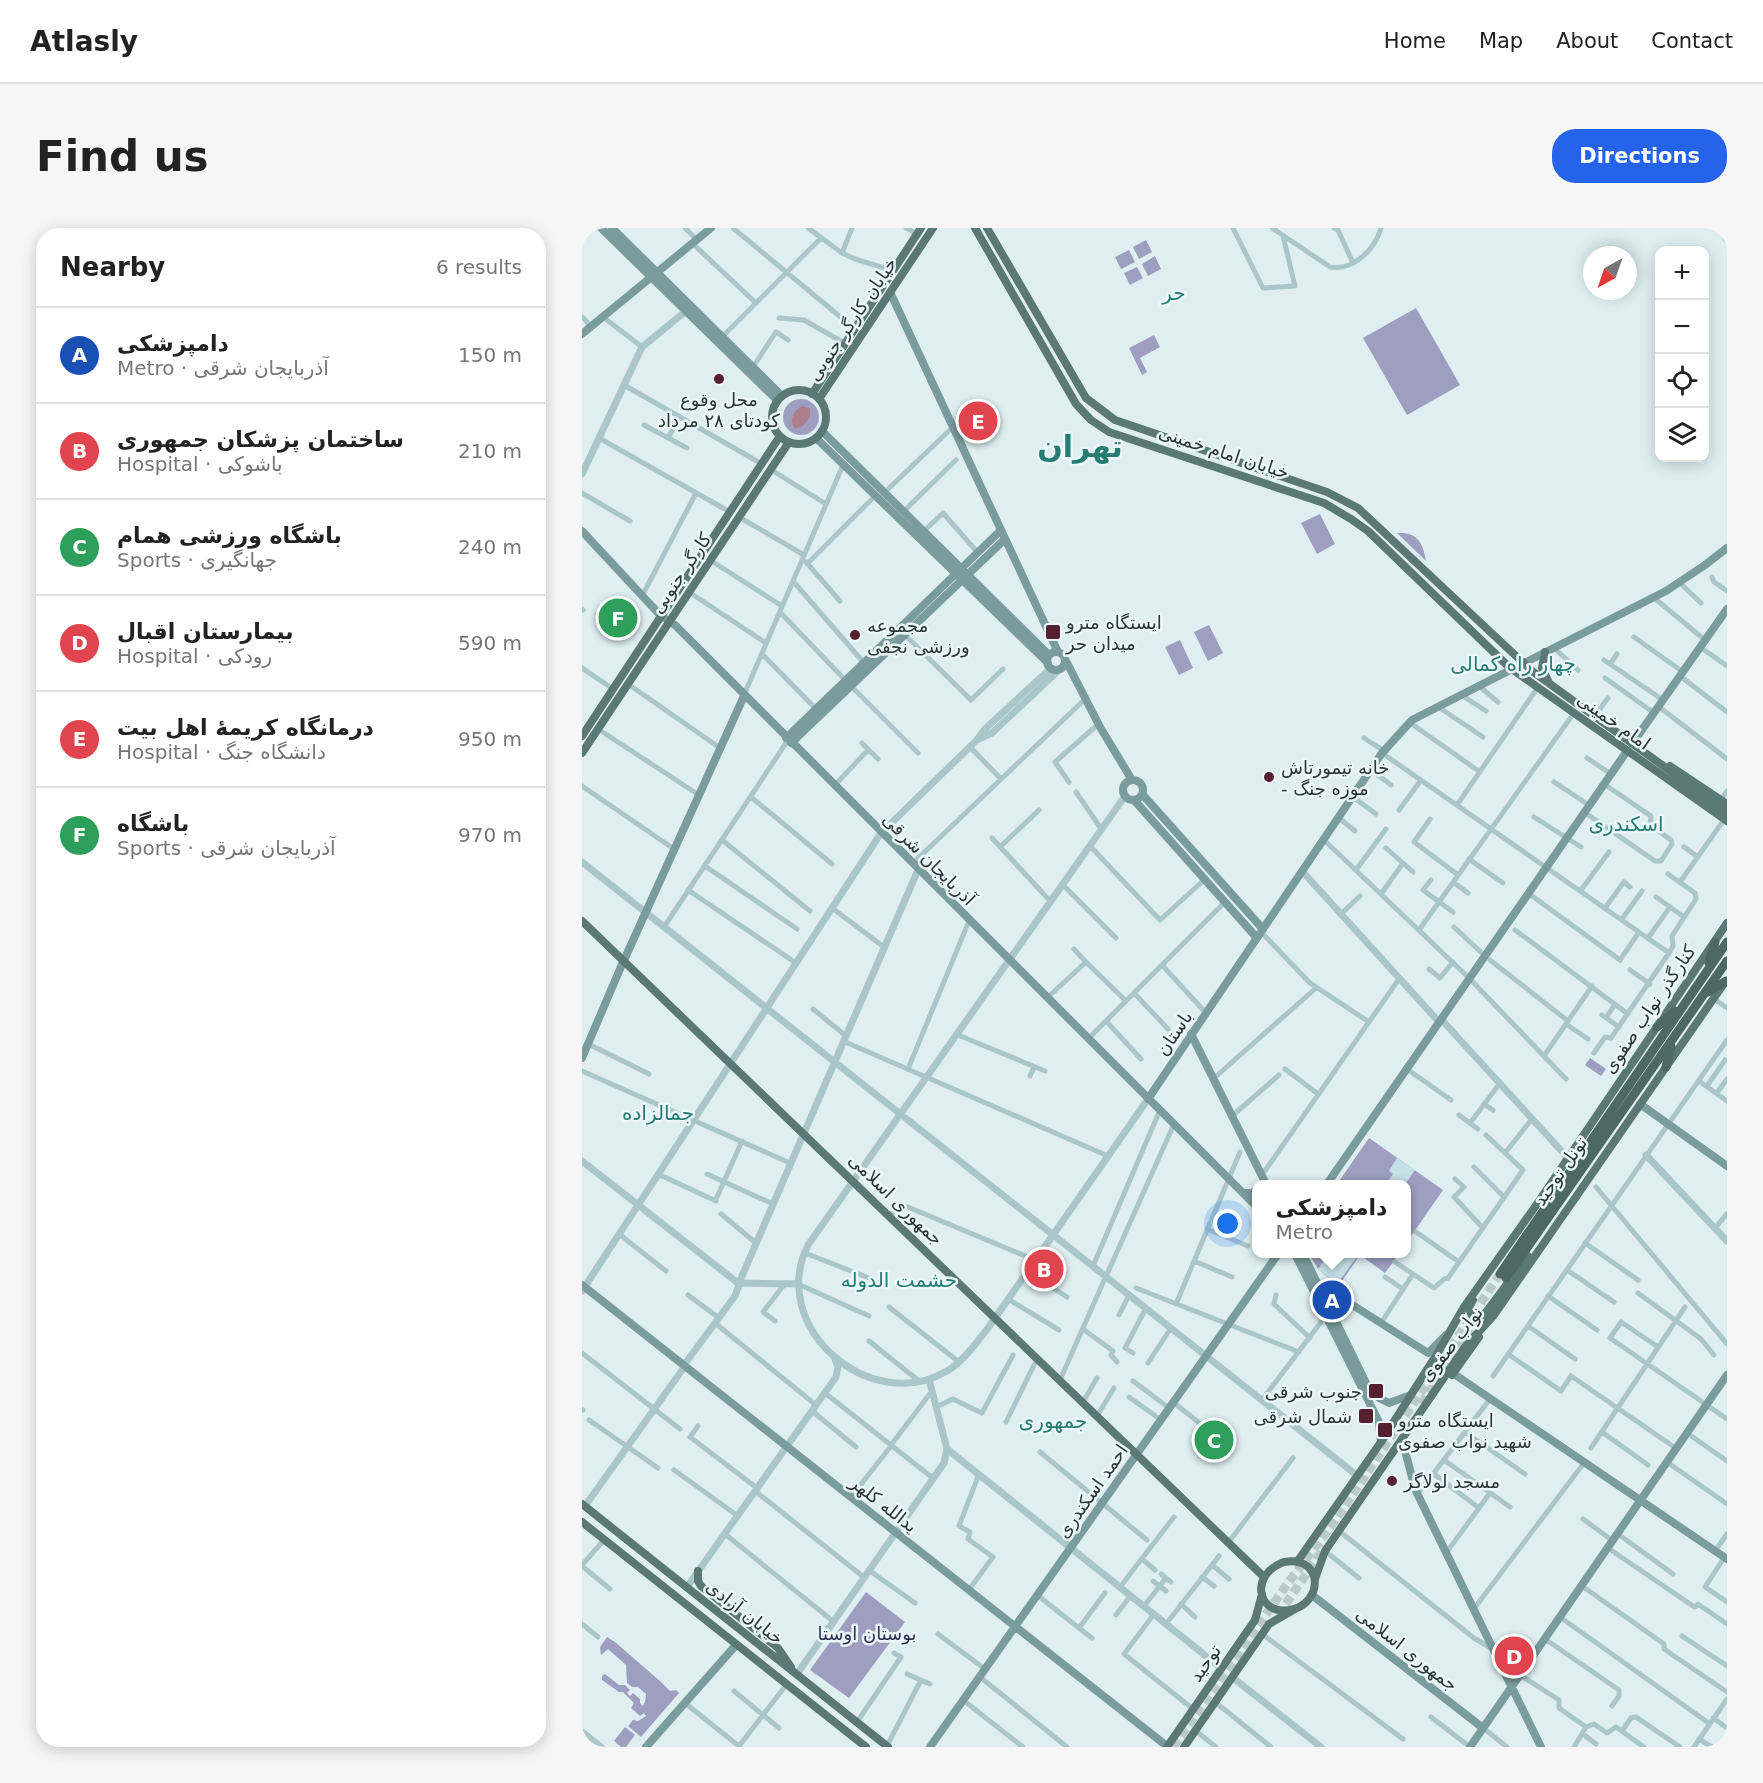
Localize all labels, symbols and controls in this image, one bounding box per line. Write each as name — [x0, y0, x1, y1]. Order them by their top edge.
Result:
text: Atlasly — [30, 25, 138, 58]
text: Home — [1384, 29, 1446, 53]
text: Map — [1479, 29, 1523, 53]
text: About — [1556, 29, 1618, 53]
text: Contact — [1651, 29, 1733, 53]
button: Directions — [1552, 129, 1727, 183]
text: Find us — [36, 132, 209, 181]
north arrow — [1583, 246, 1637, 300]
map controls — [1655, 246, 1709, 462]
button: + — [1655, 246, 1709, 300]
text: Nearby — [60, 252, 165, 282]
street label: خیابان کارگر جنوبی — [803, 253, 902, 385]
text: 6 results — [436, 255, 522, 279]
district label: حر — [1161, 281, 1186, 305]
button: − — [1655, 300, 1709, 354]
text: دامپزشکی — [117, 331, 229, 356]
text: A — [72, 343, 87, 367]
text: 150 m — [458, 343, 522, 367]
button: locate — [1655, 354, 1709, 408]
text: Metro · آذربایجان شرقی — [117, 356, 329, 380]
marker: محل وقوع کودتای ۲۸ مرداد — [712, 372, 726, 386]
place label: محل وقوع کودتای ۲۸ مرداد — [658, 389, 780, 432]
pin: E — [958, 398, 998, 444]
button: layers — [1655, 408, 1709, 462]
street label: خیابان امام خمینی — [1156, 421, 1292, 483]
text: ساختمان پزشکان جمهوری — [117, 427, 404, 452]
district label: تهران — [1037, 429, 1123, 464]
text: B — [72, 439, 87, 463]
text: 210 m — [458, 439, 522, 463]
text: Hospital · باشوکی — [117, 452, 283, 476]
text: باشگاه ورزشی همام — [117, 523, 342, 548]
street label: کارگر جنوبی — [646, 528, 717, 618]
text: C — [72, 535, 87, 559]
text: 240 m — [458, 535, 522, 559]
text: Sports · جهانگیری — [117, 548, 277, 572]
pin: F — [598, 596, 638, 640]
place label: ایستگاه مترو میدان حر — [1065, 612, 1162, 655]
place label: مجموعه ورزشی نجفی — [867, 615, 970, 658]
text: بیمارستان اقبال — [117, 619, 294, 644]
marker: ایستگاه مترو میدان حر — [1044, 623, 1062, 641]
marker: مجموعه ورزشی نجفی — [848, 628, 862, 642]
text: D — [71, 631, 88, 655]
text: 590 m — [458, 631, 522, 655]
text: Hospital · رودکی — [117, 644, 272, 668]
district label: چهار راه کمالی — [1450, 652, 1576, 676]
street label: امام خمینی — [1573, 688, 1655, 754]
text: درمانگاه کریمهٔ اهل بیت — [117, 715, 374, 740]
text: E — [73, 727, 86, 751]
text: 950 m — [458, 727, 522, 751]
text: Hospital · دانشگاه جنگ — [117, 740, 326, 764]
place label: خانه تیمورتاش - موزه جنگ — [1281, 757, 1389, 800]
marker: خانه تیمورتاش - موزه جنگ — [1262, 770, 1276, 784]
street label: آذربایجان شرقی — [878, 808, 981, 911]
text: باشگاه — [117, 811, 189, 836]
district label: اسکندری — [1588, 812, 1664, 836]
text: F — [73, 823, 86, 847]
text: 970 m — [458, 823, 522, 847]
text: Sports · آذربایجان شرقی — [117, 836, 336, 860]
street label: کنارگذر نواب صفوی — [1598, 940, 1701, 1078]
street label: باستان — [1151, 1007, 1197, 1059]
district label: جمالزاده — [622, 1101, 694, 1125]
street label: تونل توحید — [1529, 1133, 1592, 1210]
street label: جمهوری اسلامی — [844, 1149, 948, 1250]
popup — [1252, 1180, 1411, 1258]
text: دامپزشکی — [1276, 1195, 1387, 1220]
your location — [1213, 1209, 1242, 1238]
text: Metro — [1276, 1220, 1333, 1244]
pin: B — [1024, 1246, 1064, 1292]
district label: حشمت الدوله — [841, 1268, 957, 1292]
pin: A — [1312, 1278, 1352, 1322]
street label: نواب صفوی — [1415, 1302, 1488, 1386]
place label: جنوب شرقی — [1265, 1381, 1362, 1403]
marker: جنوب شرقی — [1367, 1382, 1385, 1400]
place label: شمال شرقی — [1254, 1406, 1352, 1428]
marker: شمال شرقی — [1357, 1407, 1375, 1425]
district label: جمهوری — [1019, 1409, 1087, 1433]
place label: ایستگاه مترو شهید نواب صفوی — [1397, 1410, 1532, 1453]
pin: C — [1194, 1418, 1234, 1462]
marker: ایستگاه مترو شهید نواب صفوی — [1376, 1421, 1394, 1439]
street label: احمد اسکندری — [1052, 1440, 1132, 1542]
street label: یدالله کلهر — [845, 1471, 922, 1537]
place label: مسجد لولاگر — [1403, 1471, 1500, 1493]
marker: مسجد لولاگر — [1385, 1474, 1399, 1488]
street label: خیابان آزادی — [702, 1575, 788, 1649]
street label: جمهوری اسلامی — [1351, 1603, 1462, 1696]
park label: بوستان اوستا — [818, 1623, 916, 1645]
pin: D — [1494, 1634, 1534, 1678]
street label: توحید — [1185, 1640, 1226, 1686]

